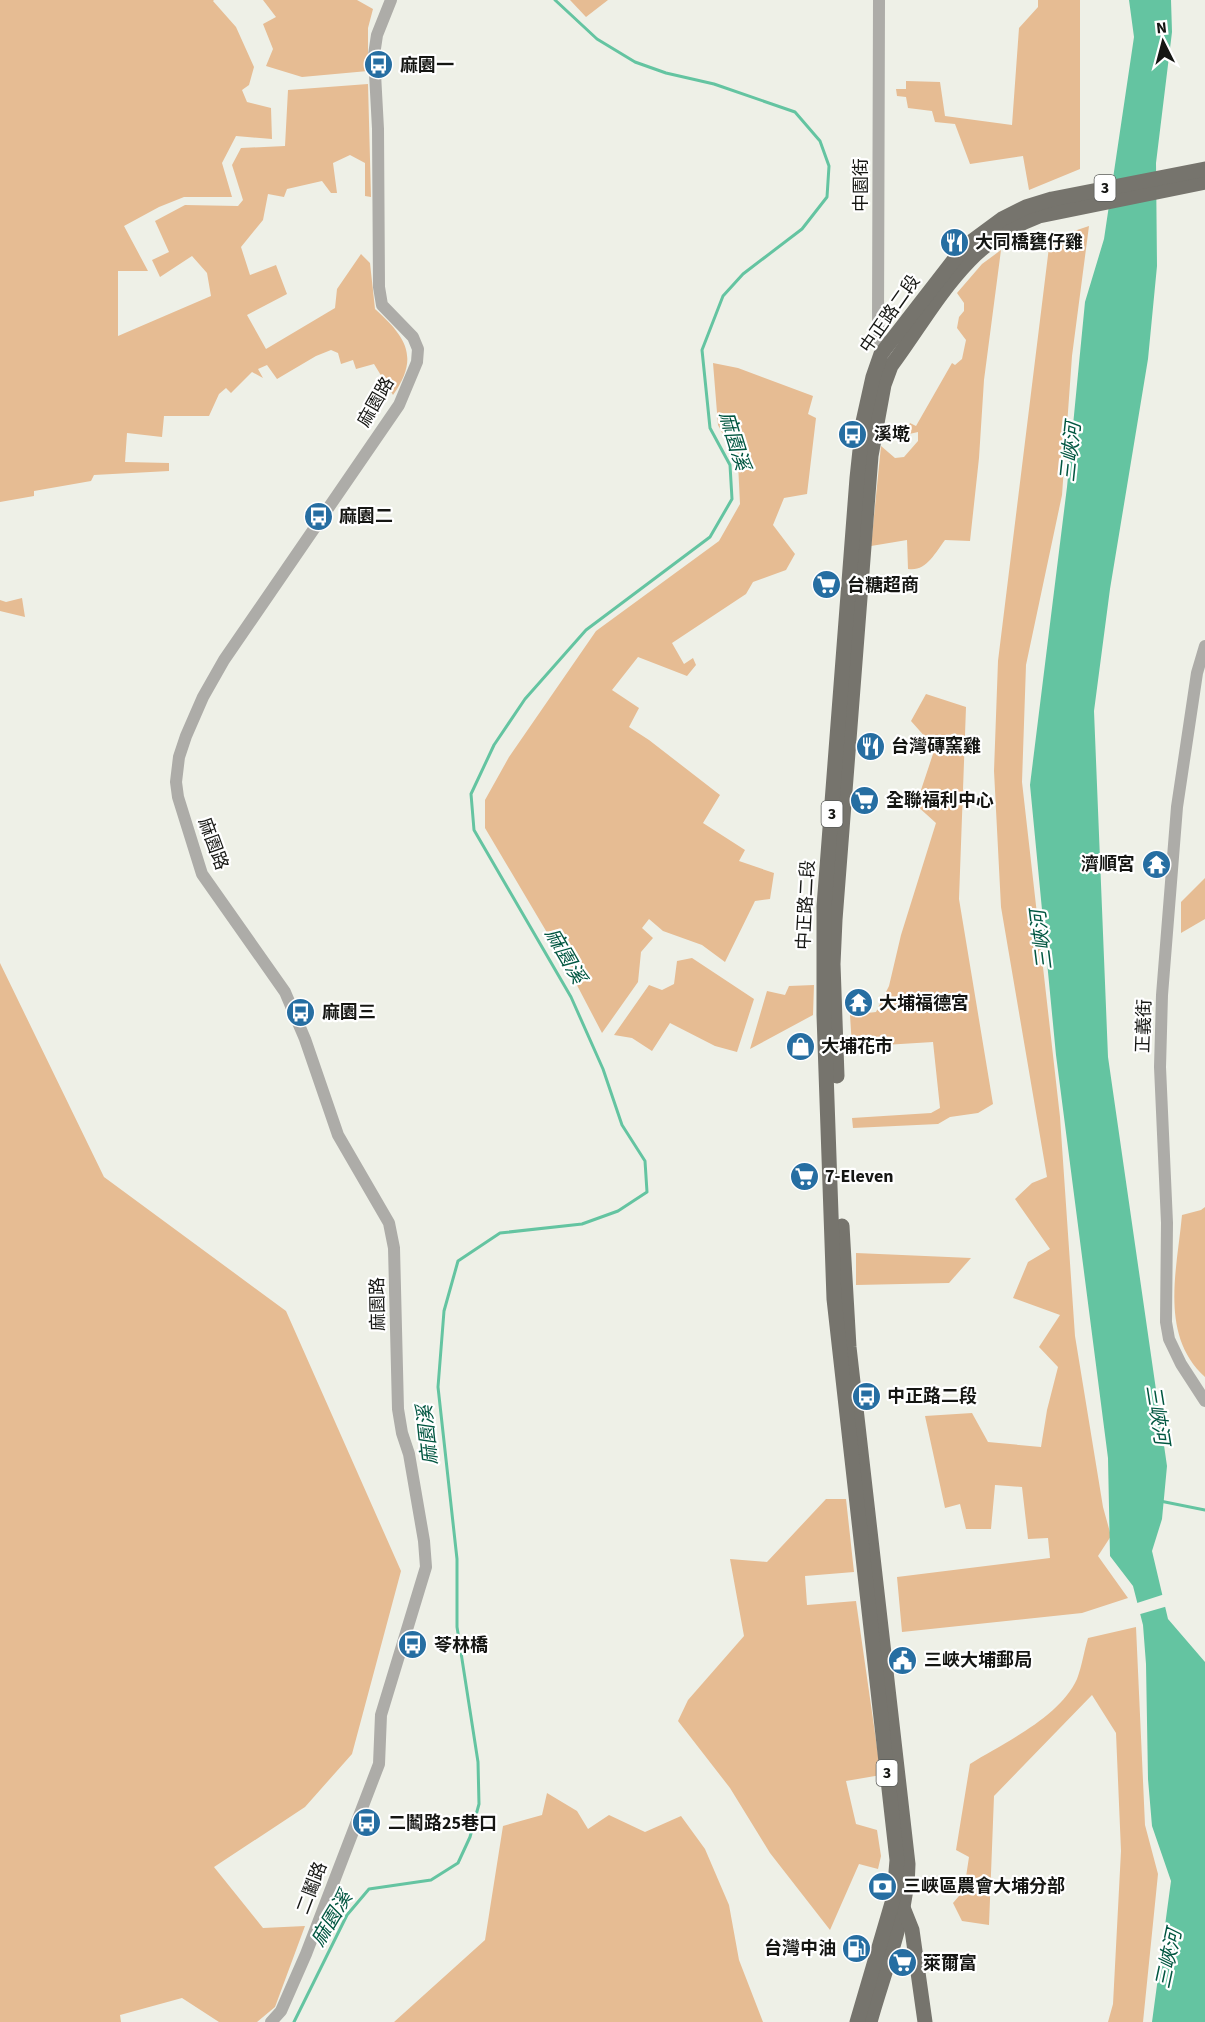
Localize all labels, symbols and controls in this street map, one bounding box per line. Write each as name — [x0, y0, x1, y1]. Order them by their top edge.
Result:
north arrow — [1133, 12, 1193, 72]
text: N — [1155, 17, 1168, 40]
bus stop icon: 麻園一 — [363, 49, 395, 81]
place label: 麻園一 — [400, 53, 454, 78]
street label: 中園街 — [849, 158, 874, 212]
road number: 3 — [1094, 175, 1116, 201]
restaurant icon: 大同橋甕仔雞 — [938, 226, 970, 258]
place label: 大同橋甕仔雞 — [975, 230, 1083, 255]
street label: 中正路二段 — [854, 270, 926, 358]
street label: 麻園路 — [352, 372, 400, 432]
water label: 麻園溪 — [712, 408, 757, 477]
water label: 三峽河 — [1054, 417, 1088, 483]
bus stop icon: 溪墘 — [837, 418, 869, 450]
place label: 溪墘 — [874, 422, 910, 447]
bus stop icon: 麻園二 — [302, 500, 334, 532]
place label: 麻園二 — [339, 504, 393, 529]
supermarket icon: 台糖超商 — [810, 569, 842, 601]
place label: 台糖超商 — [847, 573, 919, 598]
restaurant icon: 台灣磚窯雞 — [854, 730, 886, 762]
place label: 台灣磚窯雞 — [891, 734, 981, 759]
supermarket icon: 全聯福利中心 — [849, 784, 881, 816]
place label: 全聯福利中心 — [886, 788, 994, 813]
road number: 3 — [822, 801, 842, 827]
street label: 麻園路 — [192, 814, 234, 874]
temple icon: 濟順宮 — [1140, 848, 1172, 880]
place label: 濟順宮 — [1081, 852, 1135, 877]
street label: 中正路二段 — [791, 859, 821, 951]
water label: 三峽河 — [1024, 905, 1060, 971]
water label: 麻園溪 — [538, 923, 594, 992]
temple icon: 大埔福德宮 — [842, 987, 874, 1019]
place label: 大埔福德宮 — [879, 991, 969, 1016]
bus stop icon: 麻園三 — [285, 996, 317, 1028]
street label: 正義街 — [1131, 999, 1157, 1053]
place label: 麻園三 — [322, 1000, 376, 1025]
shop icon: 大埔花市 — [784, 1030, 816, 1062]
place label: 大埔花市 — [821, 1034, 893, 1059]
supermarket icon: 7-Eleven — [788, 1160, 820, 1192]
place label: 7-Eleven — [825, 1164, 894, 1189]
street label: 麻園路 — [365, 1277, 391, 1331]
bus stop icon: 中正路二段 — [850, 1380, 882, 1412]
water label: 三峽河 — [1138, 1383, 1176, 1451]
place label: 中正路二段 — [887, 1384, 977, 1409]
water label: 麻園溪 — [411, 1401, 445, 1466]
bus stop icon: 苓林橋 — [397, 1629, 429, 1661]
place label: 苓林橋 — [434, 1633, 488, 1658]
public building icon: 三峽大埔郵局 — [887, 1644, 919, 1676]
place label: 三峽大埔郵局 — [924, 1648, 1032, 1673]
road number: 3 — [876, 1760, 898, 1786]
bus stop icon: 二鬮路25巷口 — [351, 1807, 383, 1839]
place label: 二鬮路25巷口 — [388, 1811, 497, 1836]
street label: 二鬮路 — [291, 1858, 333, 1918]
bank icon: 三峽區農會大埔分部 — [866, 1870, 898, 1902]
place label: 三峽區農會大埔分部 — [903, 1874, 1065, 1899]
water label: 麻園溪 — [305, 1884, 361, 1952]
water label: 三峽河 — [1149, 1923, 1190, 1991]
fuel station icon: 台灣中油 — [841, 1932, 873, 1964]
place label: 台灣中油 — [764, 1936, 836, 1961]
supermarket icon: 萊爾富 — [886, 1947, 918, 1979]
place label: 萊爾富 — [923, 1951, 977, 1976]

